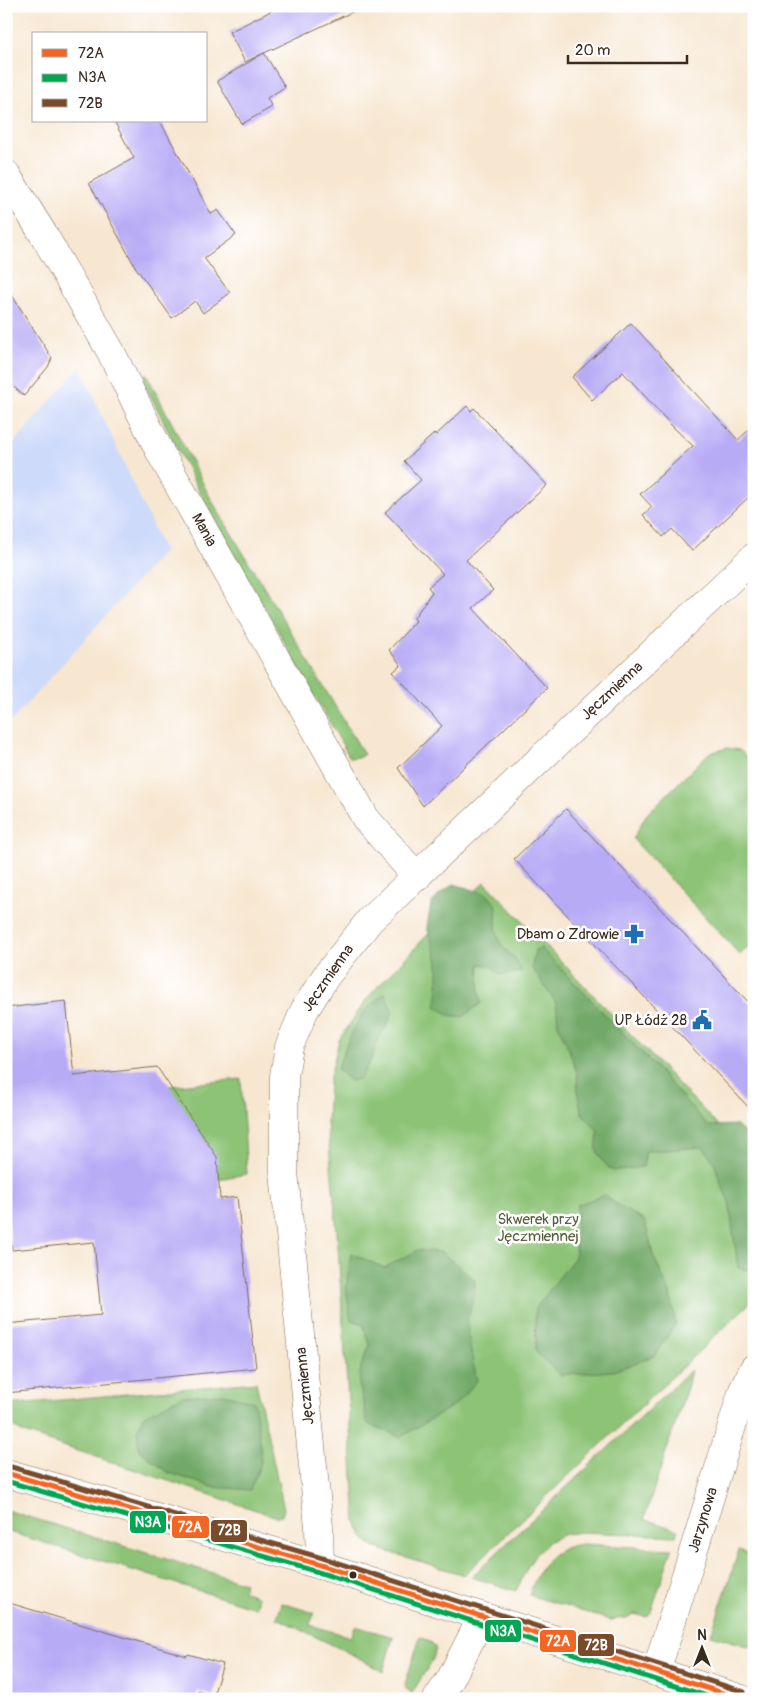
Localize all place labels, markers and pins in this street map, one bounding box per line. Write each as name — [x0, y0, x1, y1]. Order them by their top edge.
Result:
pharmacy icon: Dbam o Zdrowie — [623, 923, 645, 945]
place label: Dbam o Zdrowie — [517, 925, 620, 944]
public building icon: UP Łódź 28 — [691, 1009, 713, 1031]
place label: UP Łódź 28 — [614, 1011, 687, 1030]
unlabelled marker — [348, 1570, 358, 1580]

